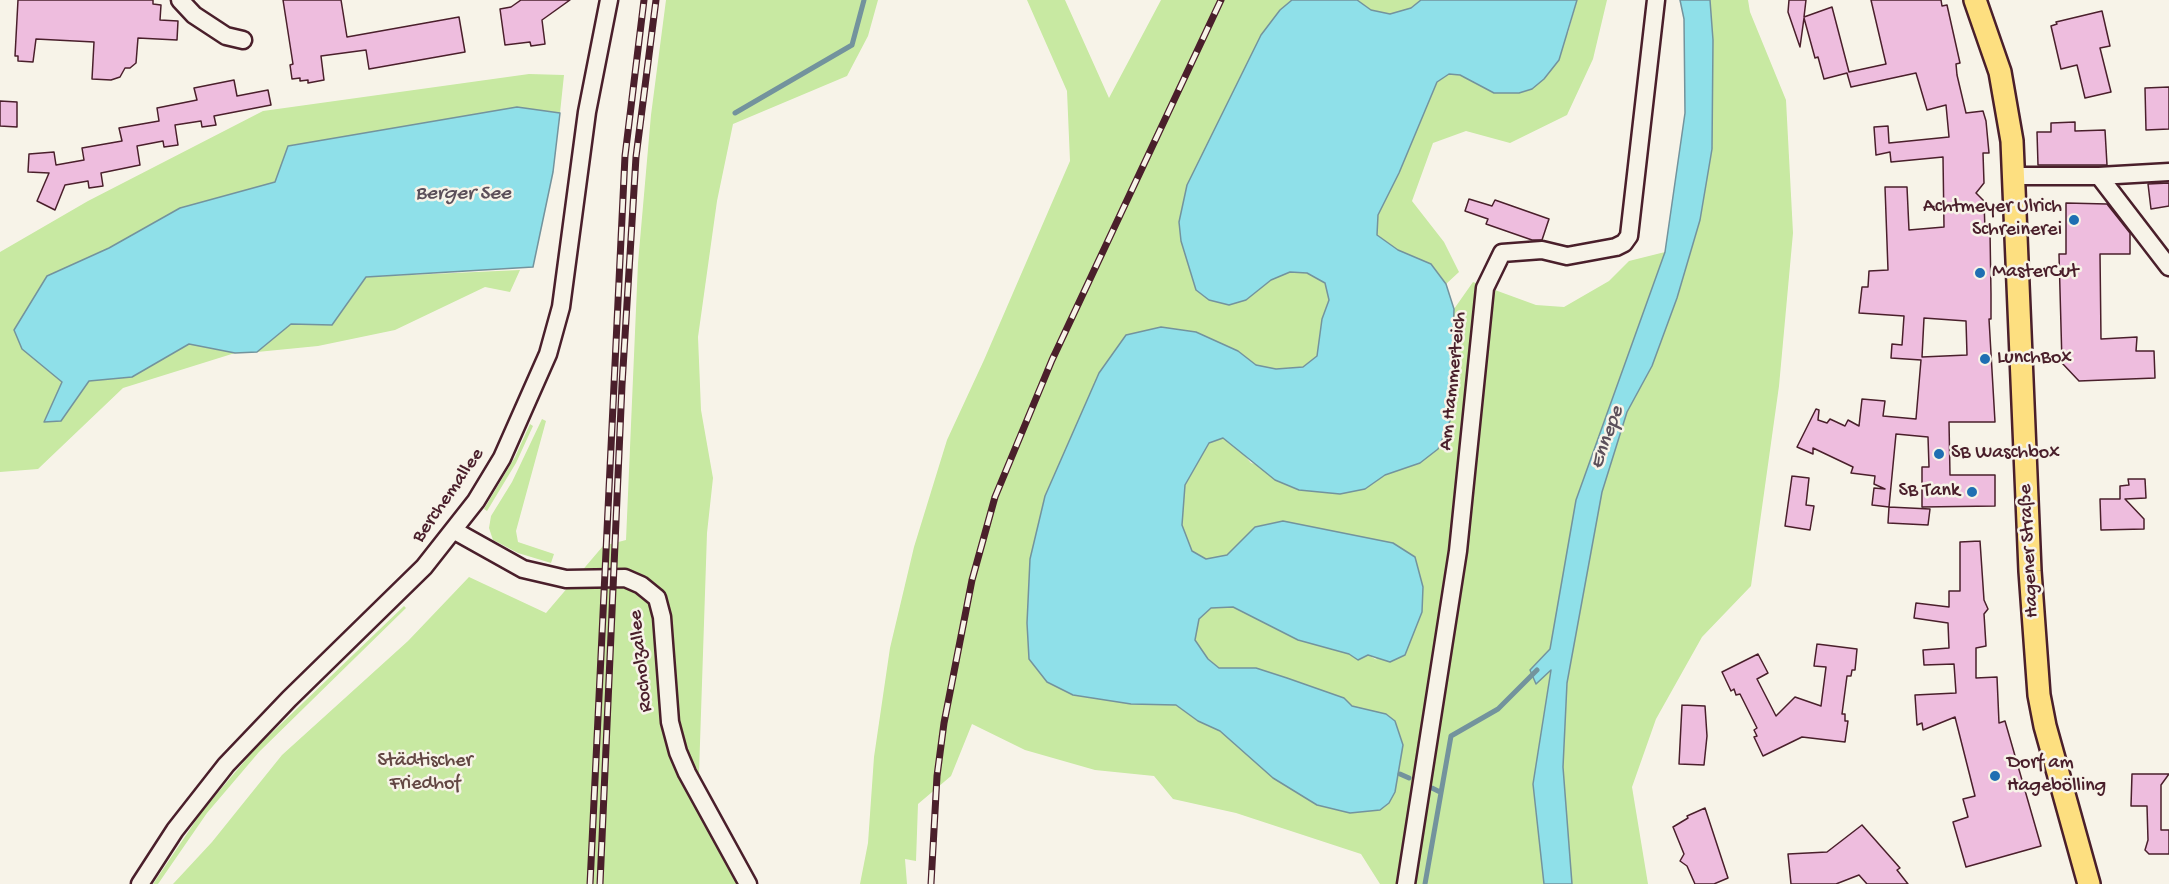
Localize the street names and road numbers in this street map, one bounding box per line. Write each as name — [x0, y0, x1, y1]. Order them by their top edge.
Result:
street label: Am Hammerteich — [1435, 310, 1473, 452]
street label: Berchemallee — [408, 444, 490, 548]
street label: Hagener Straße — [2015, 483, 2045, 619]
street label: Rocholzallee — [625, 609, 659, 713]

